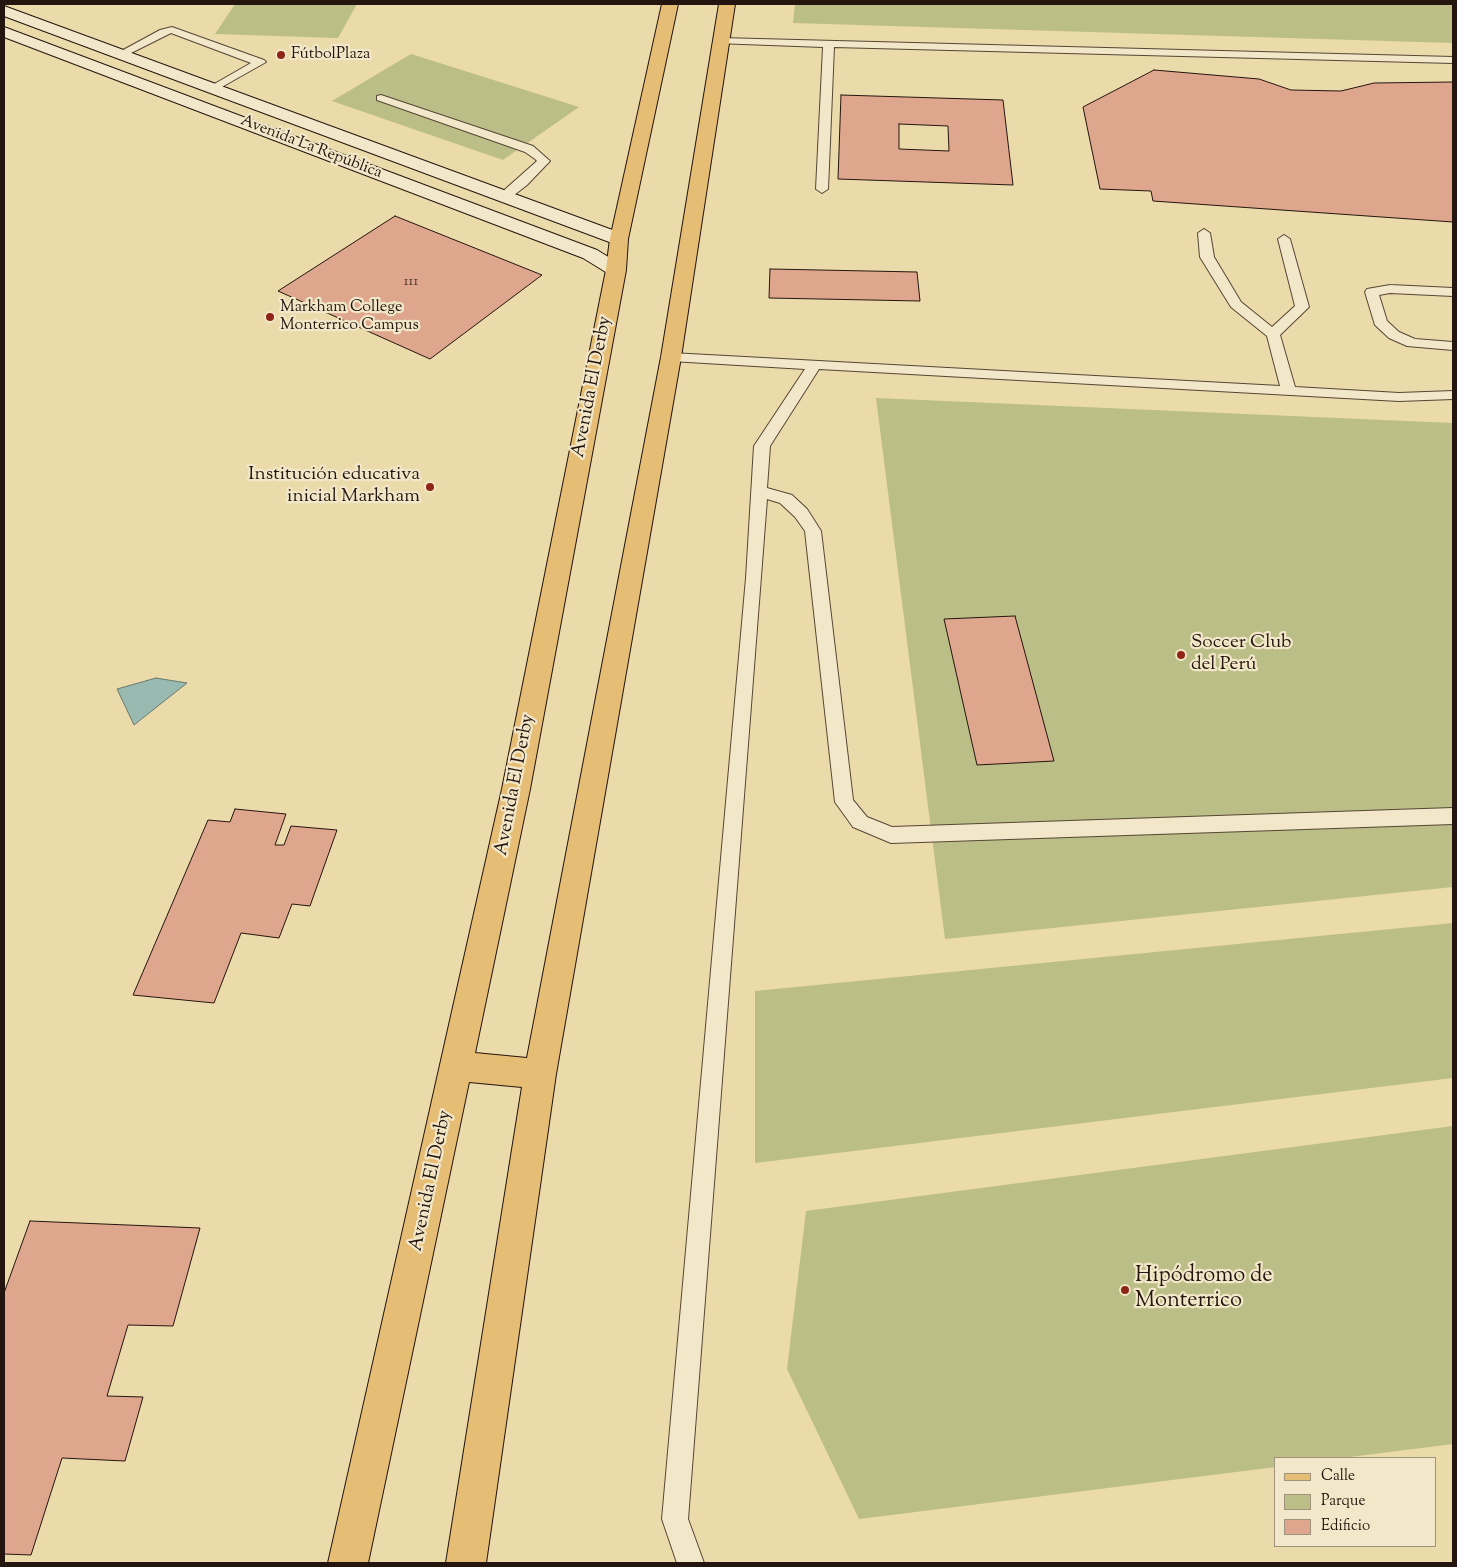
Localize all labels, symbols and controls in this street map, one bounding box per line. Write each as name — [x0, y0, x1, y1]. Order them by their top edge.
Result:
place label: FútbolPlaza — [291, 45, 370, 65]
marker: FútbolPlaza — [275, 49, 287, 61]
street label: Avenida La República — [237, 112, 385, 184]
house number: 111 — [404, 275, 418, 291]
place label: Markham College Monterrico Campus — [280, 298, 419, 336]
marker: Markham College Monterrico Campus — [264, 311, 276, 323]
street label: Avenida El Derby — [568, 314, 618, 460]
place label: Institución educativa inicial Markham — [248, 465, 420, 509]
marker: Institución educativa inicial Markham — [424, 481, 436, 493]
place label: Soccer Club del Perú — [1191, 633, 1292, 677]
marker: Soccer Club del Perú — [1175, 649, 1187, 661]
street label: Avenida El Derby — [491, 712, 541, 858]
street label: Avenida El Derby — [406, 1108, 458, 1254]
place label: Hipódromo de Monterrico — [1135, 1264, 1272, 1316]
marker: Hipódromo de Monterrico — [1119, 1284, 1131, 1296]
legend — [1274, 1457, 1437, 1547]
text: Calle — [1321, 1466, 1355, 1487]
text: Parque — [1321, 1491, 1365, 1512]
text: Edificio — [1321, 1516, 1370, 1537]

